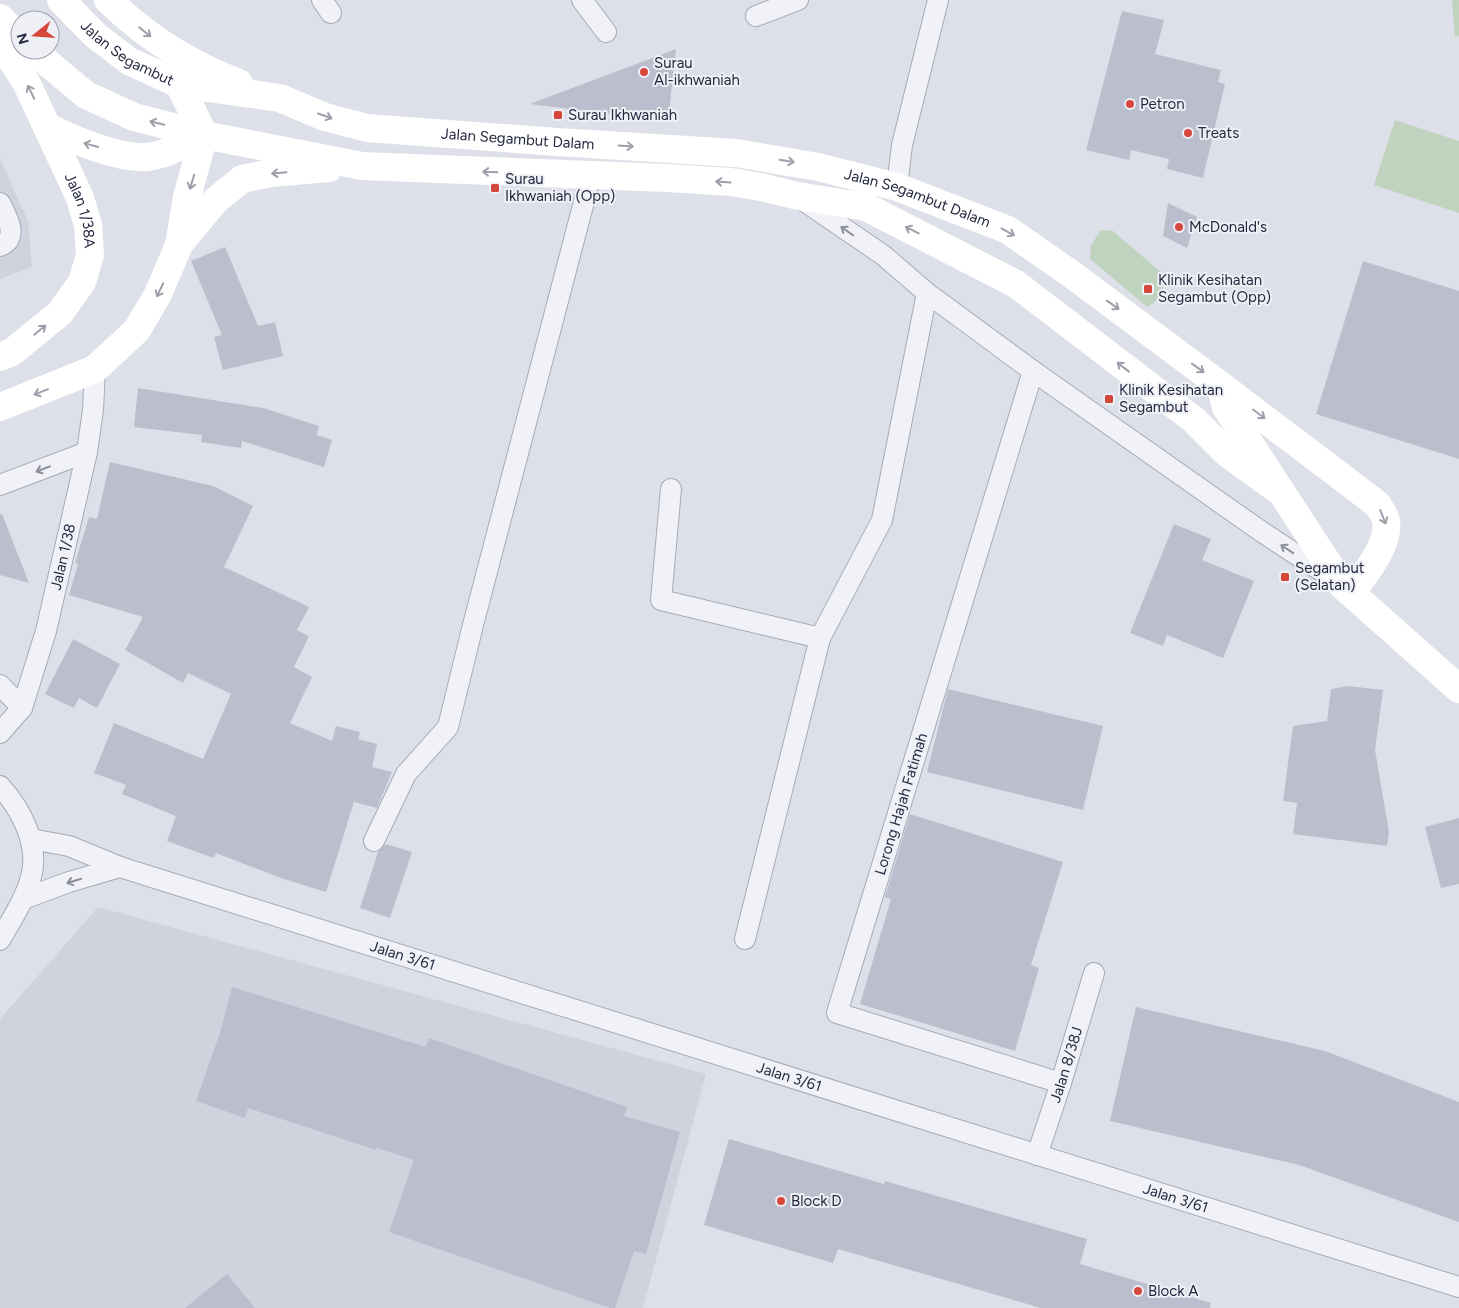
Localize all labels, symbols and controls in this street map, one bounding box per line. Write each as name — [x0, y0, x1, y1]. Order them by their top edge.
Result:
north arrow — [10, 10, 60, 60]
street label: Jalan Segambut — [77, 17, 177, 90]
one-way arrow — [138, 26, 151, 37]
text: N — [13, 31, 33, 46]
place label: Surau Al-ikhwaniah — [654, 54, 740, 89]
marker: Surau Al-ikhwaniah — [638, 66, 650, 78]
one-way arrow — [25, 85, 35, 100]
place label: Petron — [1140, 95, 1185, 113]
marker: Petron — [1124, 98, 1136, 110]
place label: Surau Ikhwaniah — [568, 106, 677, 124]
marker: Surau Ikhwaniah — [552, 109, 564, 121]
one-way arrow — [317, 112, 333, 121]
one-way arrow — [149, 118, 165, 127]
street label: Jalan Segambut Dalam — [441, 124, 595, 153]
place label: Treats — [1198, 124, 1239, 142]
marker: Treats — [1182, 127, 1194, 139]
one-way arrow — [84, 140, 100, 150]
one-way arrow — [617, 142, 633, 151]
one-way arrow — [779, 157, 795, 167]
street label: Jalan Segambut Dalam — [842, 165, 993, 231]
one-way arrow — [483, 167, 499, 176]
one-way arrow — [271, 168, 287, 178]
street label: Jalan 1/38A — [61, 170, 99, 249]
place label: Surau Ikhwaniah (Opp) — [505, 170, 615, 205]
one-way arrow — [186, 173, 196, 189]
one-way arrow — [715, 177, 731, 186]
marker: Surau Ikhwaniah (Opp) — [489, 182, 501, 194]
place label: McDonald's — [1189, 218, 1267, 236]
marker: McDonald's — [1173, 221, 1185, 233]
one-way arrow — [905, 225, 920, 234]
one-way arrow — [840, 226, 854, 236]
one-way arrow — [1000, 227, 1015, 237]
place label: Klinik Kesihatan Segambut (Opp) — [1158, 271, 1271, 306]
one-way arrow — [154, 282, 164, 297]
marker: Klinik Kesihatan Segambut (Opp) — [1142, 283, 1154, 295]
one-way arrow — [1106, 300, 1120, 310]
one-way arrow — [33, 324, 46, 335]
one-way arrow — [1117, 361, 1130, 372]
one-way arrow — [1191, 363, 1205, 373]
place label: Klinik Kesihatan Segambut — [1119, 381, 1223, 416]
one-way arrow — [34, 388, 49, 397]
marker: Klinik Kesihatan Segambut — [1103, 393, 1115, 405]
one-way arrow — [1252, 409, 1266, 419]
one-way arrow — [36, 465, 51, 474]
one-way arrow — [1379, 509, 1388, 524]
street label: Jalan 1/38 — [47, 522, 79, 592]
one-way arrow — [1280, 543, 1294, 554]
place label: Segambut (Selatan) — [1295, 559, 1365, 594]
marker: Segambut (Selatan) — [1279, 571, 1291, 583]
street label: Lorong Hajah Fatimah — [871, 731, 931, 877]
one-way arrow — [66, 876, 82, 886]
street label: Jalan 3/61 — [368, 937, 437, 974]
street label: Jalan 8/38J — [1046, 1024, 1086, 1105]
street label: Jalan 3/61 — [754, 1058, 824, 1096]
street label: Jalan 3/61 — [1141, 1179, 1210, 1217]
place label: Block D — [791, 1192, 842, 1210]
marker: Block D — [775, 1195, 787, 1207]
place label: Block A — [1148, 1282, 1198, 1300]
marker: Block A — [1132, 1285, 1144, 1297]

